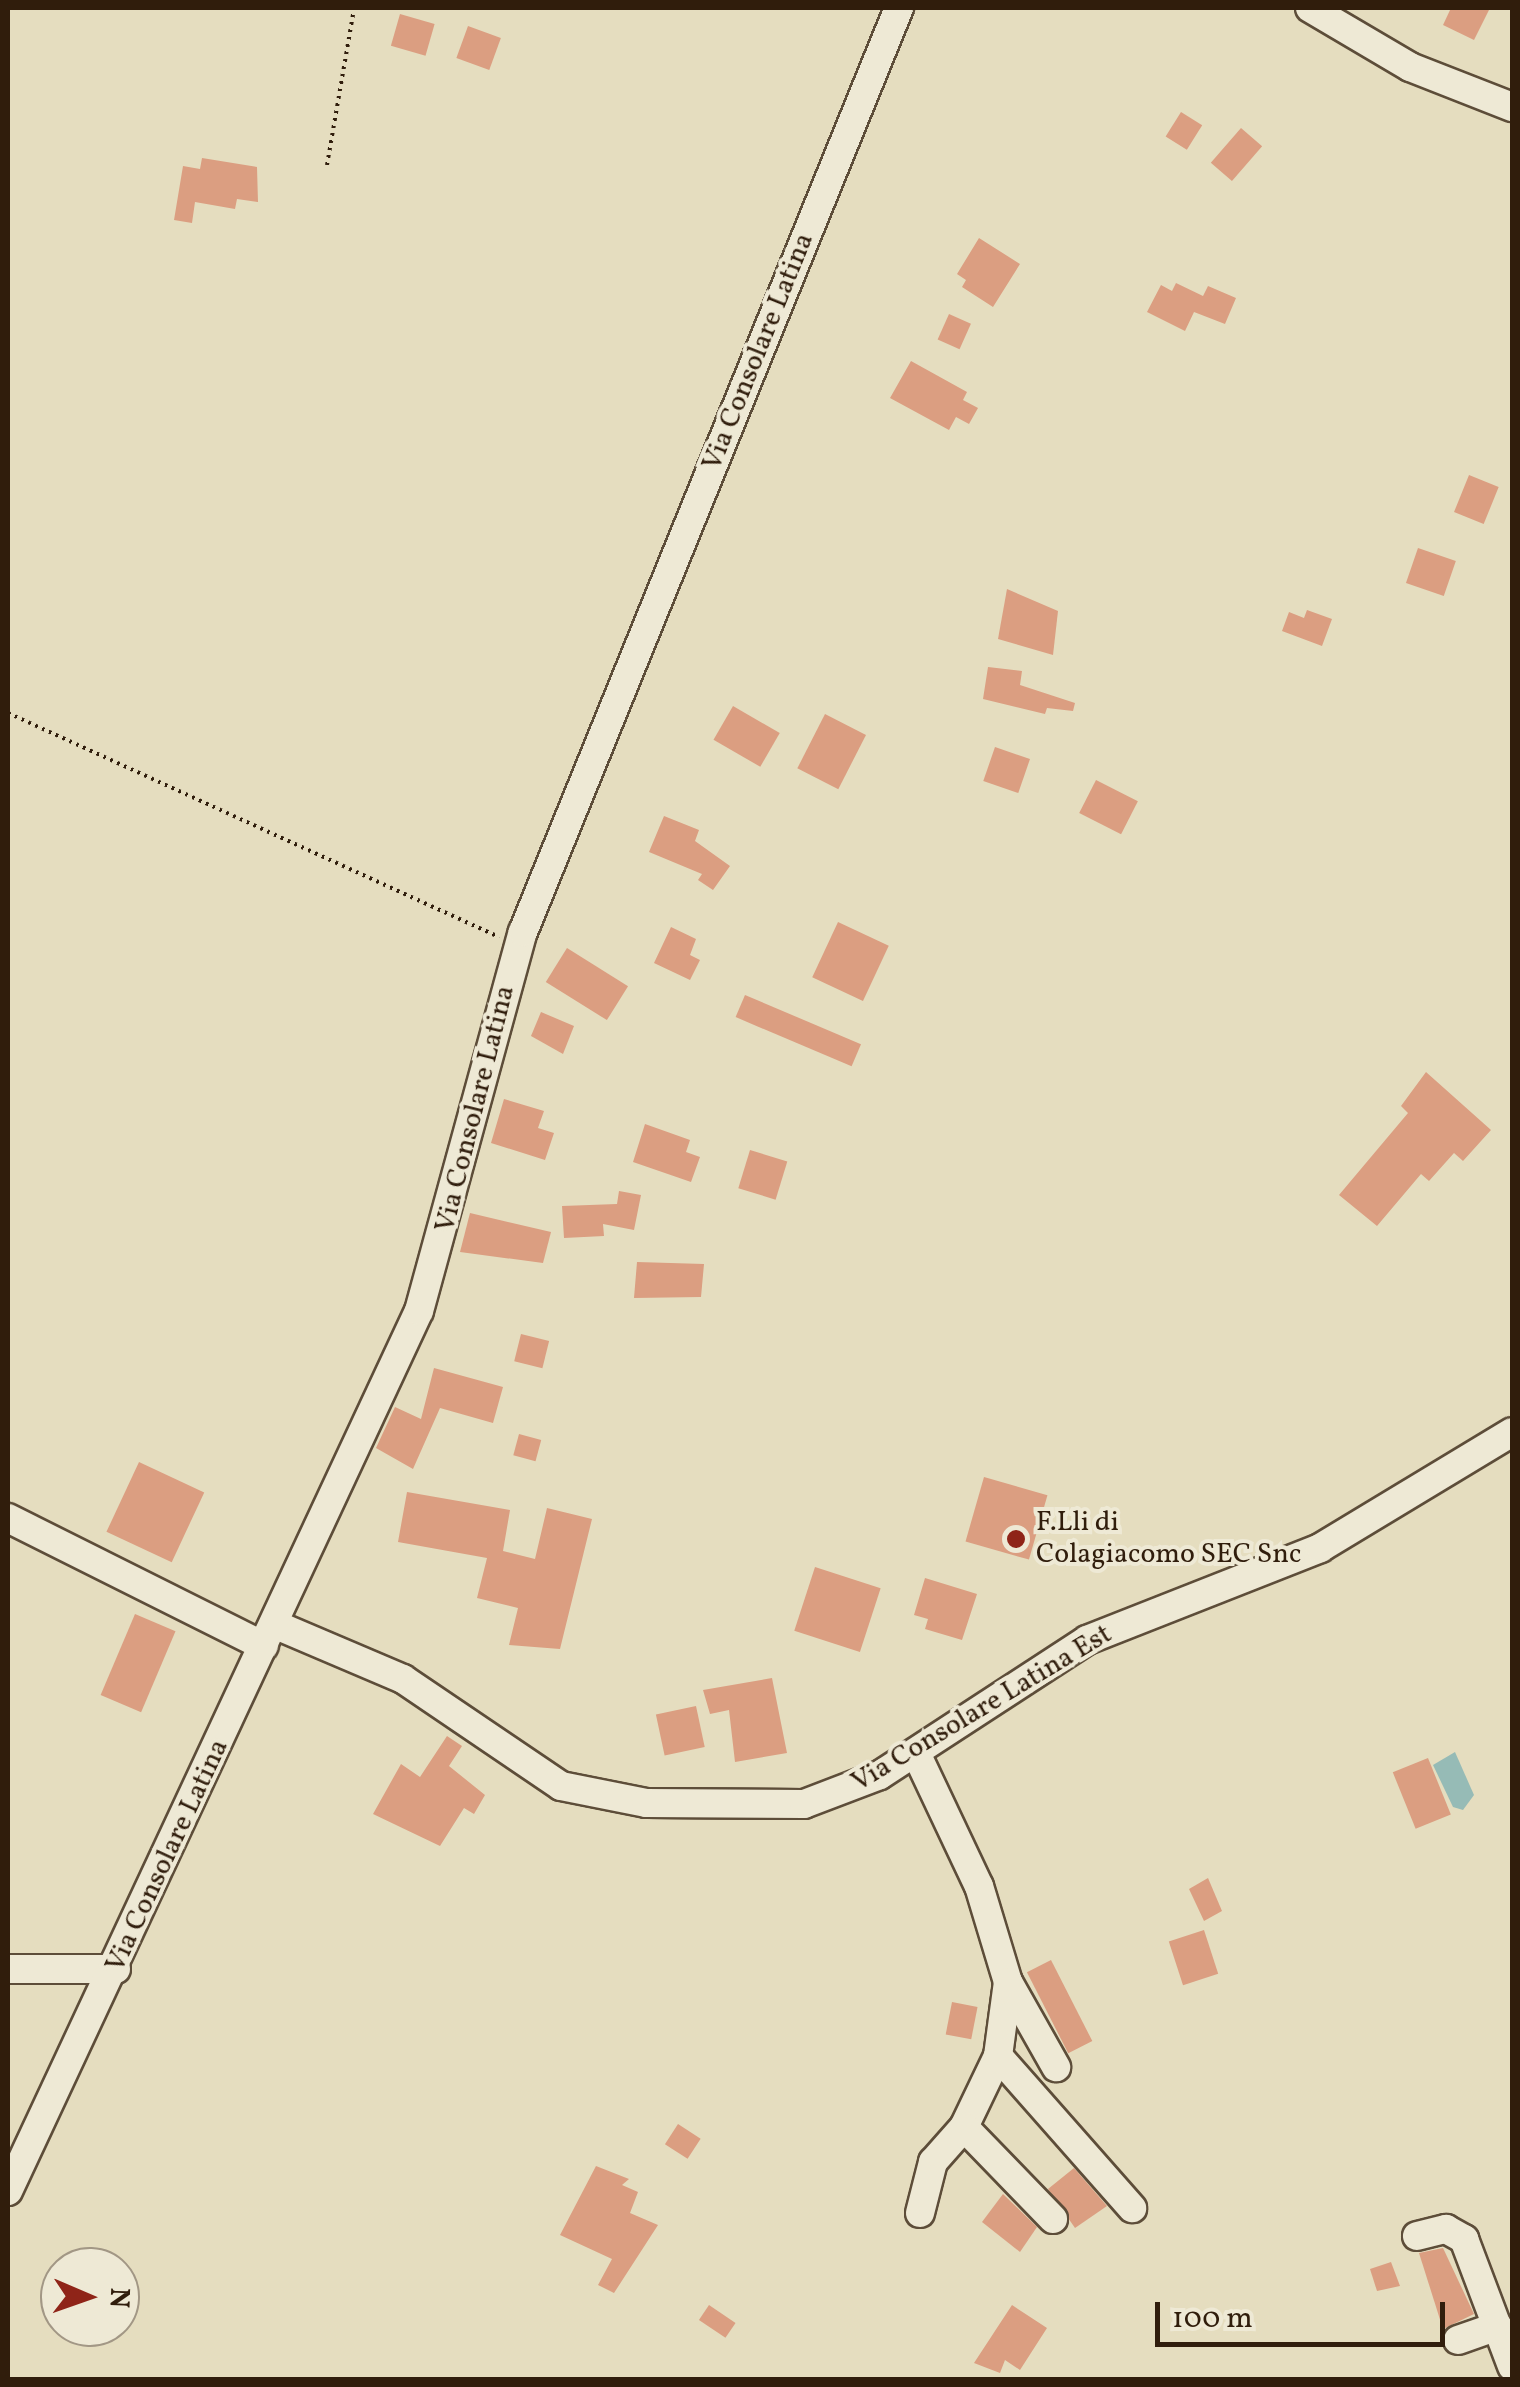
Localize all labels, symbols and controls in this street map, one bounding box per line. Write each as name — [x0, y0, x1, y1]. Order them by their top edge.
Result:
street label: Via Consolare Latina — [696, 228, 822, 476]
street label: Via Consolare Latina — [429, 982, 523, 1236]
place label: F.Lli di Colagiacomo SEC Snc — [1036, 1506, 1301, 1572]
marker: F.Lli di Colagiacomo SEC Snc — [1005, 1528, 1027, 1550]
street label: Via Consolare Latina Est — [846, 1618, 1118, 1800]
street label: Via Consolare Latina — [99, 1734, 237, 1978]
north arrow — [40, 2247, 140, 2347]
scale bar — [1160, 2282, 1450, 2344]
text: N — [99, 2287, 138, 2309]
text: 100 m — [1172, 2298, 1253, 2340]

